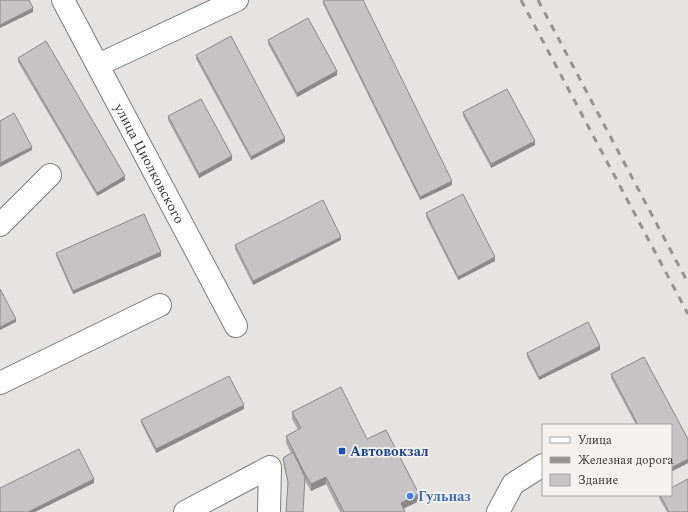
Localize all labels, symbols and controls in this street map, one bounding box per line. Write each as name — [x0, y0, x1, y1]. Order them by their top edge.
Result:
street label: улица Циолковского — [108, 99, 190, 228]
legend — [542, 424, 672, 496]
text: Улица — [578, 431, 612, 450]
place label: Автовокзал — [350, 441, 429, 462]
marker: Автовокзал — [337, 446, 347, 456]
text: Железная дорога — [578, 451, 673, 470]
text: Здание — [578, 471, 618, 490]
place label: Гульназ — [418, 486, 471, 507]
marker: Гульназ — [405, 491, 415, 501]

